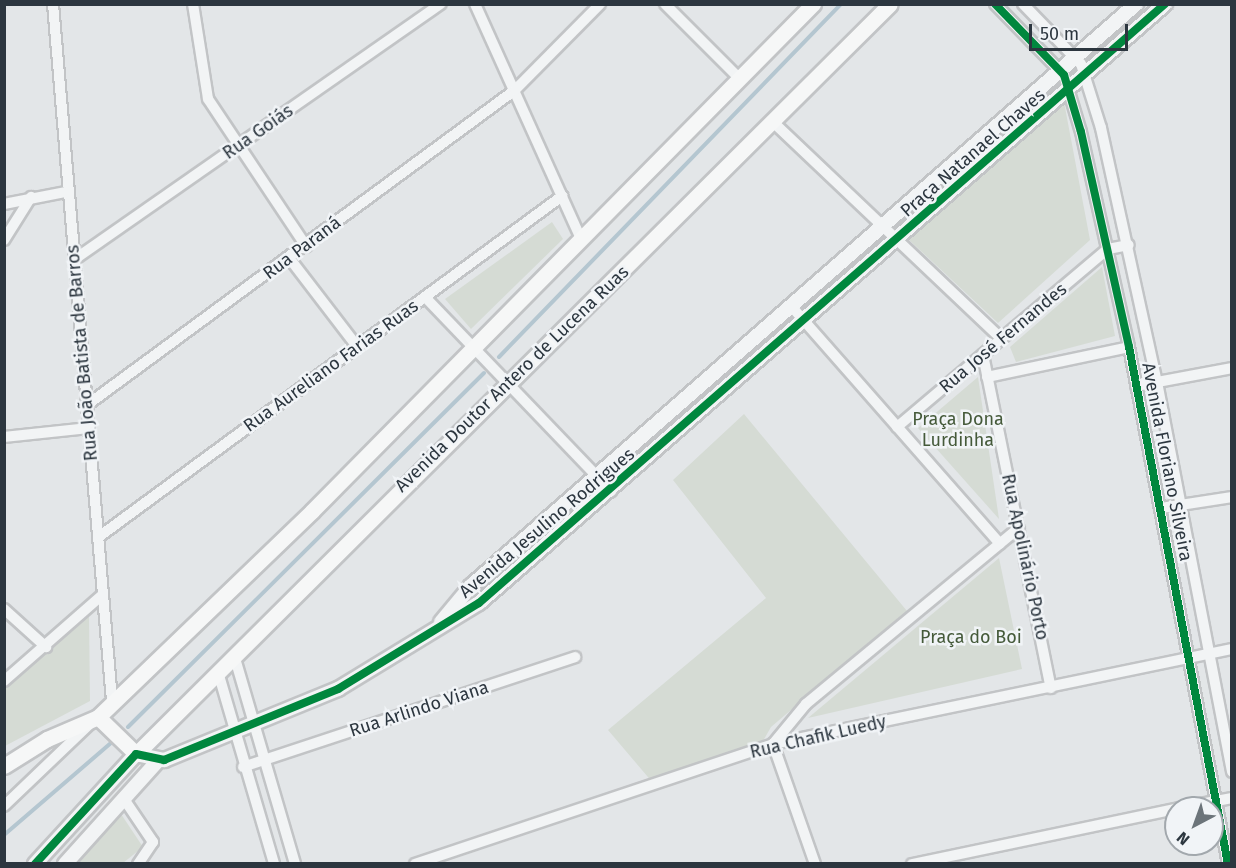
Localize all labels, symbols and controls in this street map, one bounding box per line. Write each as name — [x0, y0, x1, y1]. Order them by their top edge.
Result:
scale bar — [1032, 12, 1131, 50]
text: 50 m — [1040, 23, 1079, 45]
street label: Praça Natanael Chaves — [896, 84, 1050, 222]
street label: Rua Goiás — [219, 100, 297, 164]
street label: Rua Paraná — [259, 212, 345, 284]
street label: Rua João Batista de Barros — [62, 244, 102, 462]
street label: Avenida Doutor Antero de Lucena Ruas — [391, 261, 633, 497]
street label: Rua José Fernandes — [935, 278, 1071, 398]
street label: Rua Aureliano Farias Ruas — [239, 295, 423, 437]
street label: Avenida Floriano Silveira — [1137, 361, 1197, 563]
park label: Praça Dona Lurdinha — [912, 409, 1004, 452]
street label: Avenida Jesulino Rodrigues — [455, 443, 639, 603]
street label: Rua Apolinário Porto — [997, 472, 1053, 642]
park label: Praça do Boi — [920, 626, 1022, 648]
street label: Rua Arlindo Viana — [347, 676, 491, 742]
street label: Rua Chafik Luedy — [748, 711, 888, 763]
north arrow — [1164, 796, 1224, 856]
text: N — [1173, 828, 1193, 849]

